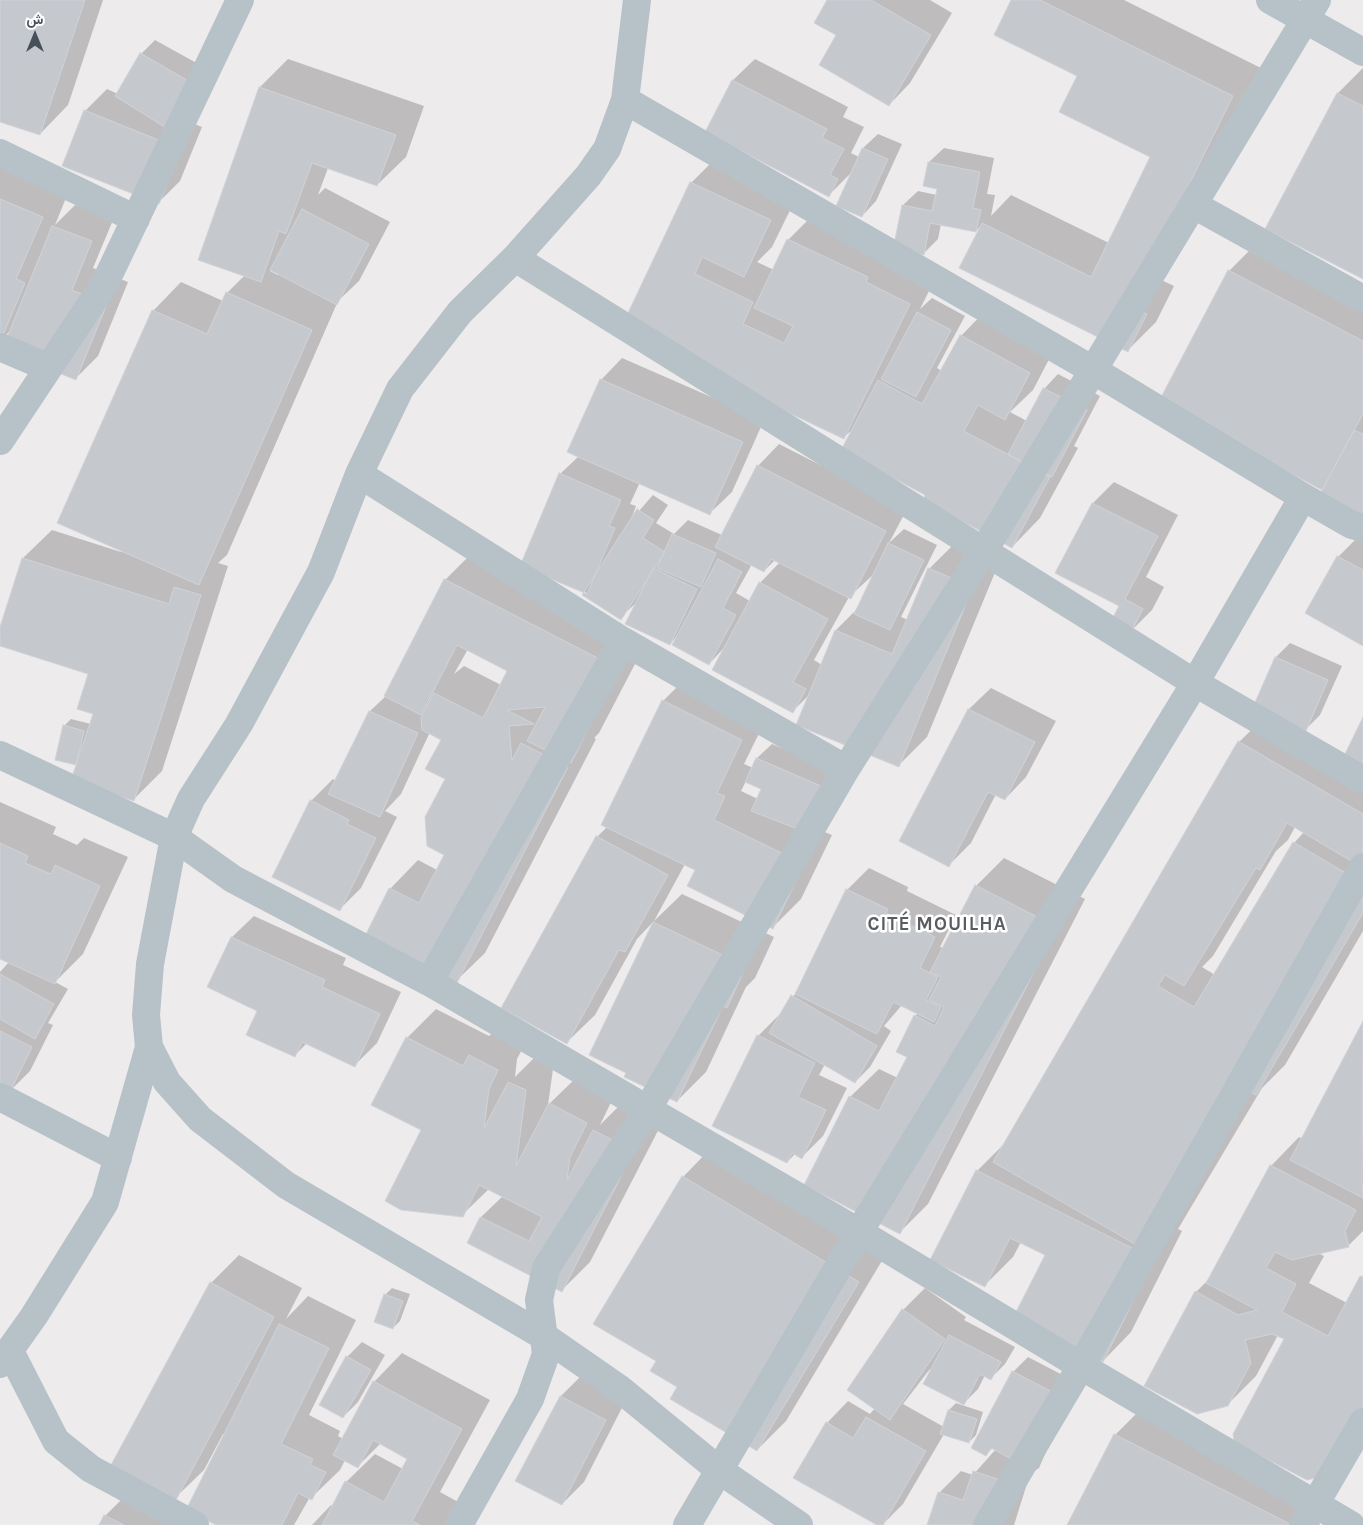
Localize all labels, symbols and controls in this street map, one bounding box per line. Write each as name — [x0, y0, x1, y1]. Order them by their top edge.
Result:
north arrow — [10, 10, 60, 60]
text: ش — [27, 11, 43, 28]
district label: CITÉ MOUILHA — [866, 914, 1008, 936]

